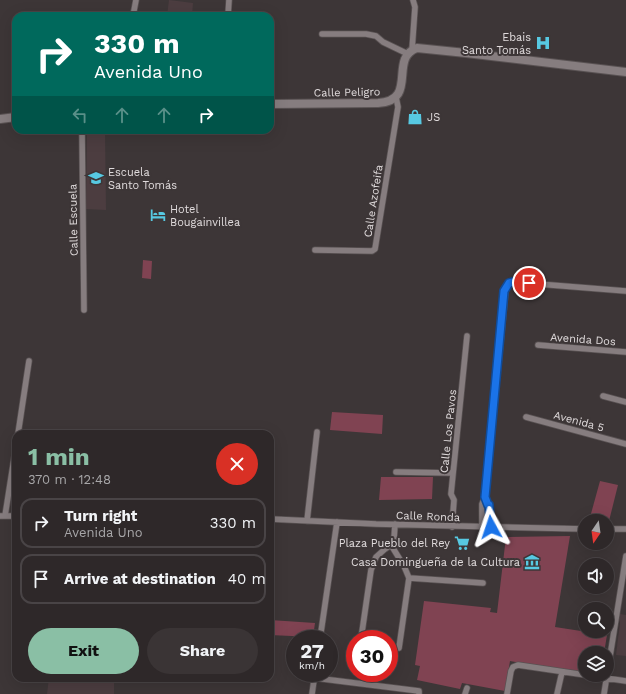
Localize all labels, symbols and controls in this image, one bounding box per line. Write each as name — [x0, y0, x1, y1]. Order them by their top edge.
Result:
text: 330 m — [94, 27, 180, 60]
icon: right — [28, 28, 80, 80]
place label: Ebais Santo Tomás — [462, 31, 531, 57]
hospital icon: Ebais Santo Tomás — [534, 34, 552, 52]
text: Avenida Uno — [94, 61, 203, 82]
street label: Calle Peligro — [314, 85, 380, 100]
icon: left — [69, 104, 91, 126]
icon: ahead — [111, 104, 133, 126]
icon: ahead — [153, 104, 175, 126]
icon: right — [195, 104, 217, 126]
shop icon: JS — [406, 108, 424, 126]
place label: JS — [427, 111, 440, 124]
street label: Calle Azofeifa — [361, 164, 386, 238]
place label: Escuela Santo Tomás — [108, 166, 177, 192]
school or university icon: Escuela Santo Tomás — [87, 169, 105, 187]
street label: Calle Escuela — [66, 184, 81, 256]
place label: Hotel Bougainvillea — [170, 203, 240, 229]
hotel icon: Hotel Bougainvillea — [149, 206, 167, 224]
pin — [512, 266, 546, 300]
icon: arrive — [518, 272, 540, 294]
street label: Avenida Dos — [550, 331, 616, 348]
street label: Calle Los Pavos — [438, 388, 459, 474]
street label: Avenida 5 — [552, 409, 606, 434]
text: 1 min — [28, 443, 90, 471]
button: close — [216, 443, 258, 485]
text: 370 m · 12:48 — [28, 472, 111, 487]
position arrow — [470, 506, 512, 548]
text: Turn right — [64, 507, 137, 525]
street label: Calle Ronda — [396, 509, 460, 524]
icon: right — [30, 512, 52, 534]
text: 330 m — [210, 514, 256, 532]
north arrow — [578, 514, 614, 550]
map controls — [578, 514, 614, 682]
text: Avenida Uno — [64, 525, 143, 540]
supermarket icon: Plaza Pueblo del Rey — [453, 534, 471, 552]
place label: Plaza Pueblo del Rey — [339, 537, 450, 550]
museum icon: Casa Domingueña de la Cultura — [523, 553, 541, 571]
place label: Casa Domingueña de la Cultura — [351, 556, 520, 569]
button: sound — [578, 558, 614, 594]
icon: arrive — [30, 568, 52, 590]
text: Arrive at destination — [64, 570, 216, 588]
text: 40 m — [228, 570, 266, 588]
button: search — [578, 602, 614, 638]
button: Exit — [28, 628, 139, 674]
button: Share — [147, 628, 258, 674]
speed limit sign: 30 — [346, 630, 398, 682]
text: 27 — [300, 639, 324, 663]
button: layers — [578, 646, 614, 682]
text: km/h — [299, 660, 325, 671]

